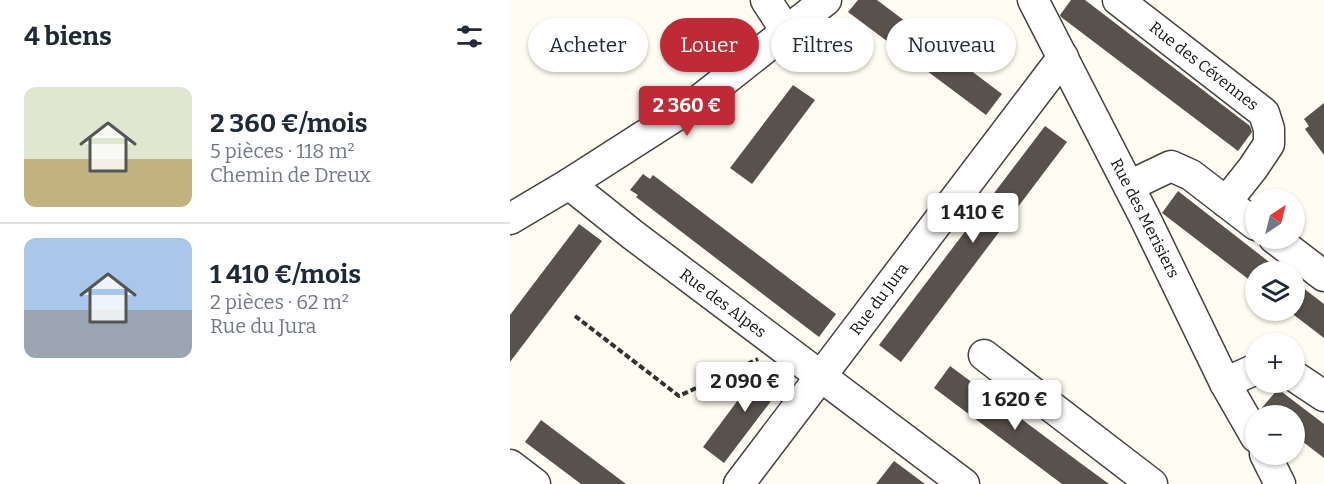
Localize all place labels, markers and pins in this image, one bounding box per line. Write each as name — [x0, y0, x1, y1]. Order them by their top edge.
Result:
pin: 2 360 € — [632, 86, 742, 137]
pin: 1 410 € — [918, 193, 1028, 244]
pin: 2 090 € — [690, 362, 800, 413]
pin: 1 620 € — [960, 380, 1070, 431]

